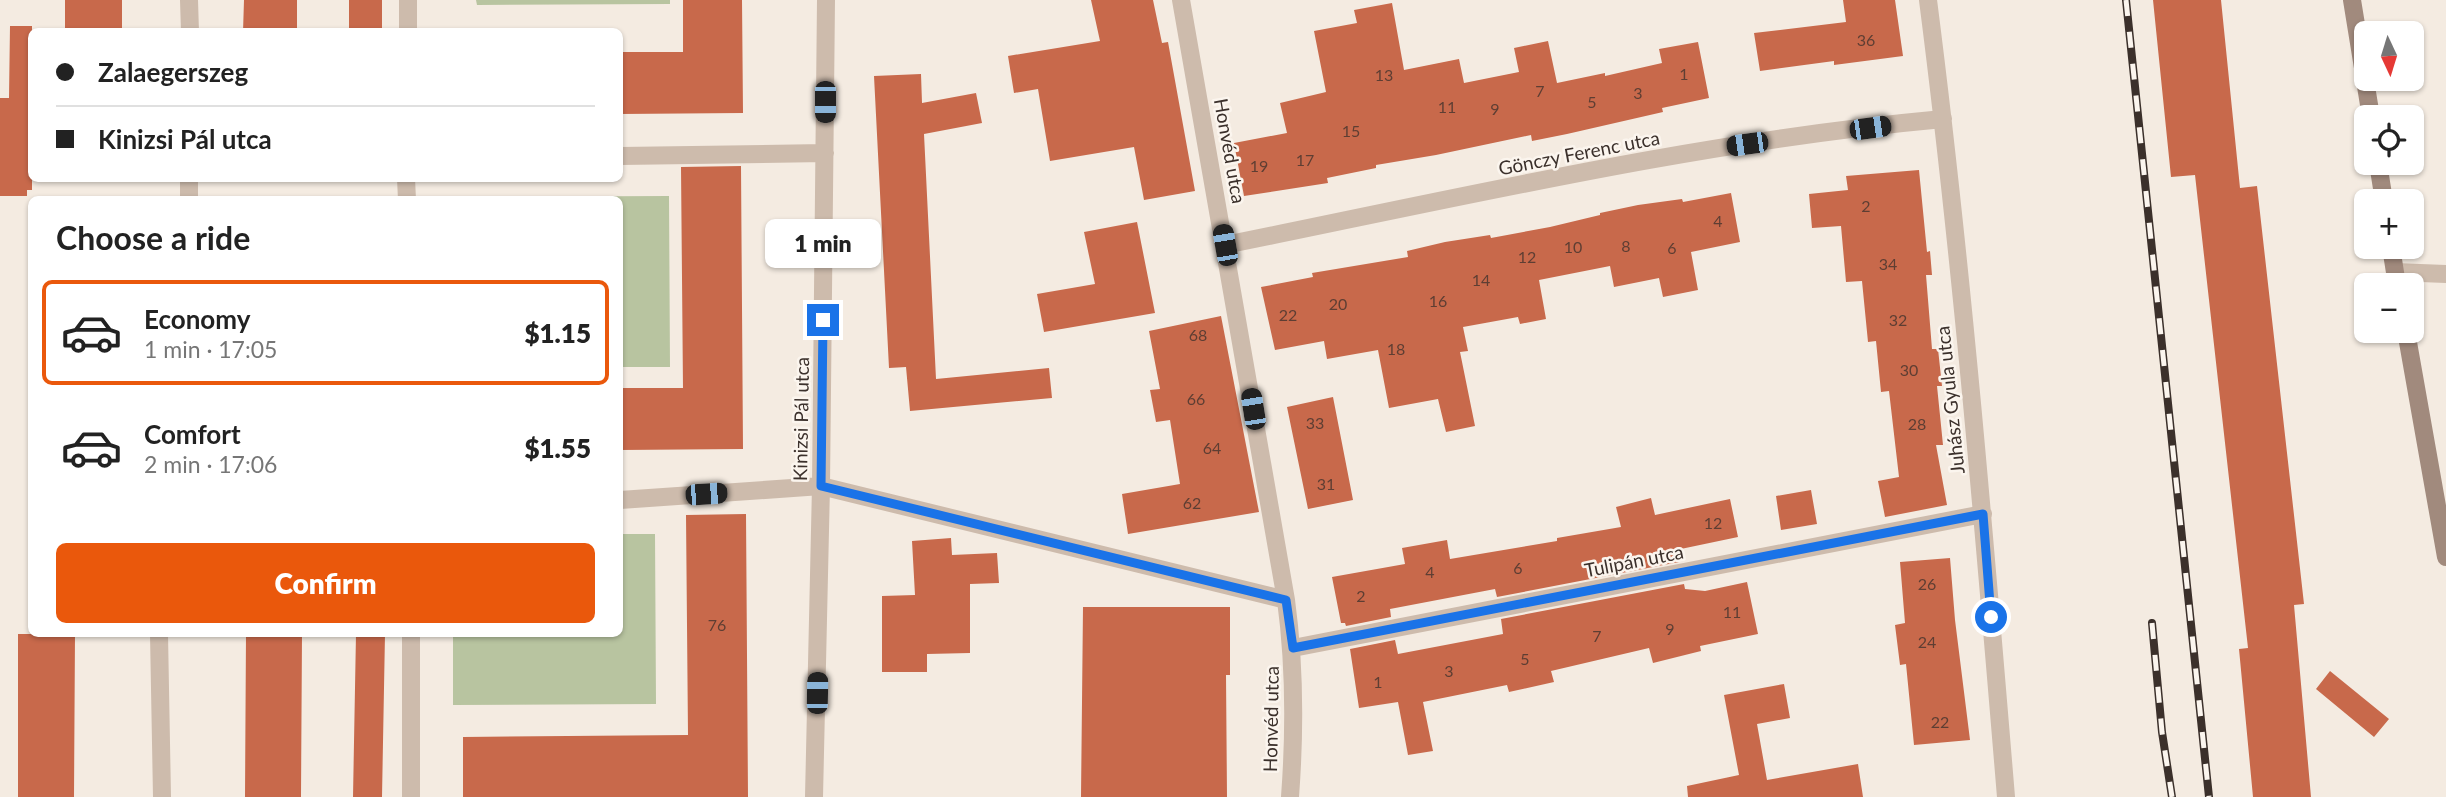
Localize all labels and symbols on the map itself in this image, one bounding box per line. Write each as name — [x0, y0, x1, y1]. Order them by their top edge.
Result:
north arrow — [2354, 21, 2424, 91]
house number: 36 — [1857, 30, 1875, 49]
house number: 1 — [1679, 64, 1689, 83]
house number: 13 — [1375, 65, 1393, 84]
car — [815, 81, 836, 123]
house number: 7 — [1535, 81, 1545, 100]
house number: 3 — [1633, 83, 1643, 102]
house number: 5 — [1587, 92, 1597, 111]
street label: Honvéd utca — [1210, 97, 1251, 205]
house number: 11 — [1438, 97, 1456, 116]
house number: 9 — [1490, 99, 1500, 118]
car — [1848, 115, 1893, 141]
house number: 15 — [1342, 121, 1360, 140]
street label: Gönczy Ferenc utca — [1496, 126, 1662, 179]
car — [1725, 131, 1770, 157]
house number: 17 — [1296, 150, 1314, 169]
house number: 19 — [1250, 156, 1268, 175]
house number: 2 — [1861, 196, 1871, 215]
house number: 4 — [1713, 211, 1723, 230]
callout: 1 min — [765, 218, 881, 268]
car — [1212, 222, 1239, 268]
house number: 8 — [1621, 236, 1631, 255]
house number: 10 — [1564, 237, 1582, 256]
house number: 6 — [1667, 238, 1677, 257]
house number: 12 — [1518, 247, 1536, 266]
house number: 34 — [1879, 254, 1897, 273]
house number: 14 — [1472, 270, 1490, 289]
house number: 16 — [1429, 291, 1447, 310]
house number: 20 — [1329, 294, 1347, 313]
route end — [807, 304, 839, 336]
house number: 22 — [1279, 305, 1297, 324]
house number: 32 — [1889, 310, 1907, 329]
house number: 68 — [1189, 325, 1207, 344]
street label: Juhász Gyula utca — [1930, 325, 1969, 475]
house number: 18 — [1387, 339, 1405, 358]
street label: Kinizsi Pál utca — [788, 357, 813, 481]
house number: 30 — [1900, 360, 1918, 379]
car — [1240, 387, 1267, 431]
house number: 66 — [1187, 389, 1205, 408]
house number: 33 — [1306, 413, 1324, 432]
house number: 28 — [1908, 414, 1926, 433]
house number: 64 — [1203, 438, 1221, 457]
house number: 31 — [1317, 474, 1335, 493]
car — [685, 482, 728, 506]
house number: 62 — [1183, 493, 1201, 512]
house number: 12 — [1704, 513, 1722, 532]
street label: Tulipán utca — [1582, 540, 1685, 581]
house number: 6 — [1513, 558, 1523, 577]
house number: 4 — [1425, 562, 1435, 581]
house number: 26 — [1918, 574, 1936, 593]
house number: 2 — [1356, 586, 1366, 605]
route start — [1975, 601, 2007, 633]
house number: 11 — [1723, 602, 1741, 621]
house number: 76 — [708, 615, 726, 634]
house number: 9 — [1665, 619, 1675, 638]
house number: 7 — [1592, 626, 1602, 645]
house number: 24 — [1918, 632, 1936, 651]
house number: 5 — [1520, 649, 1530, 668]
house number: 3 — [1444, 661, 1454, 680]
street label: Honvéd utca — [1258, 666, 1283, 772]
car — [807, 672, 828, 714]
house number: 1 — [1373, 672, 1383, 691]
house number: 22 — [1931, 712, 1949, 731]

